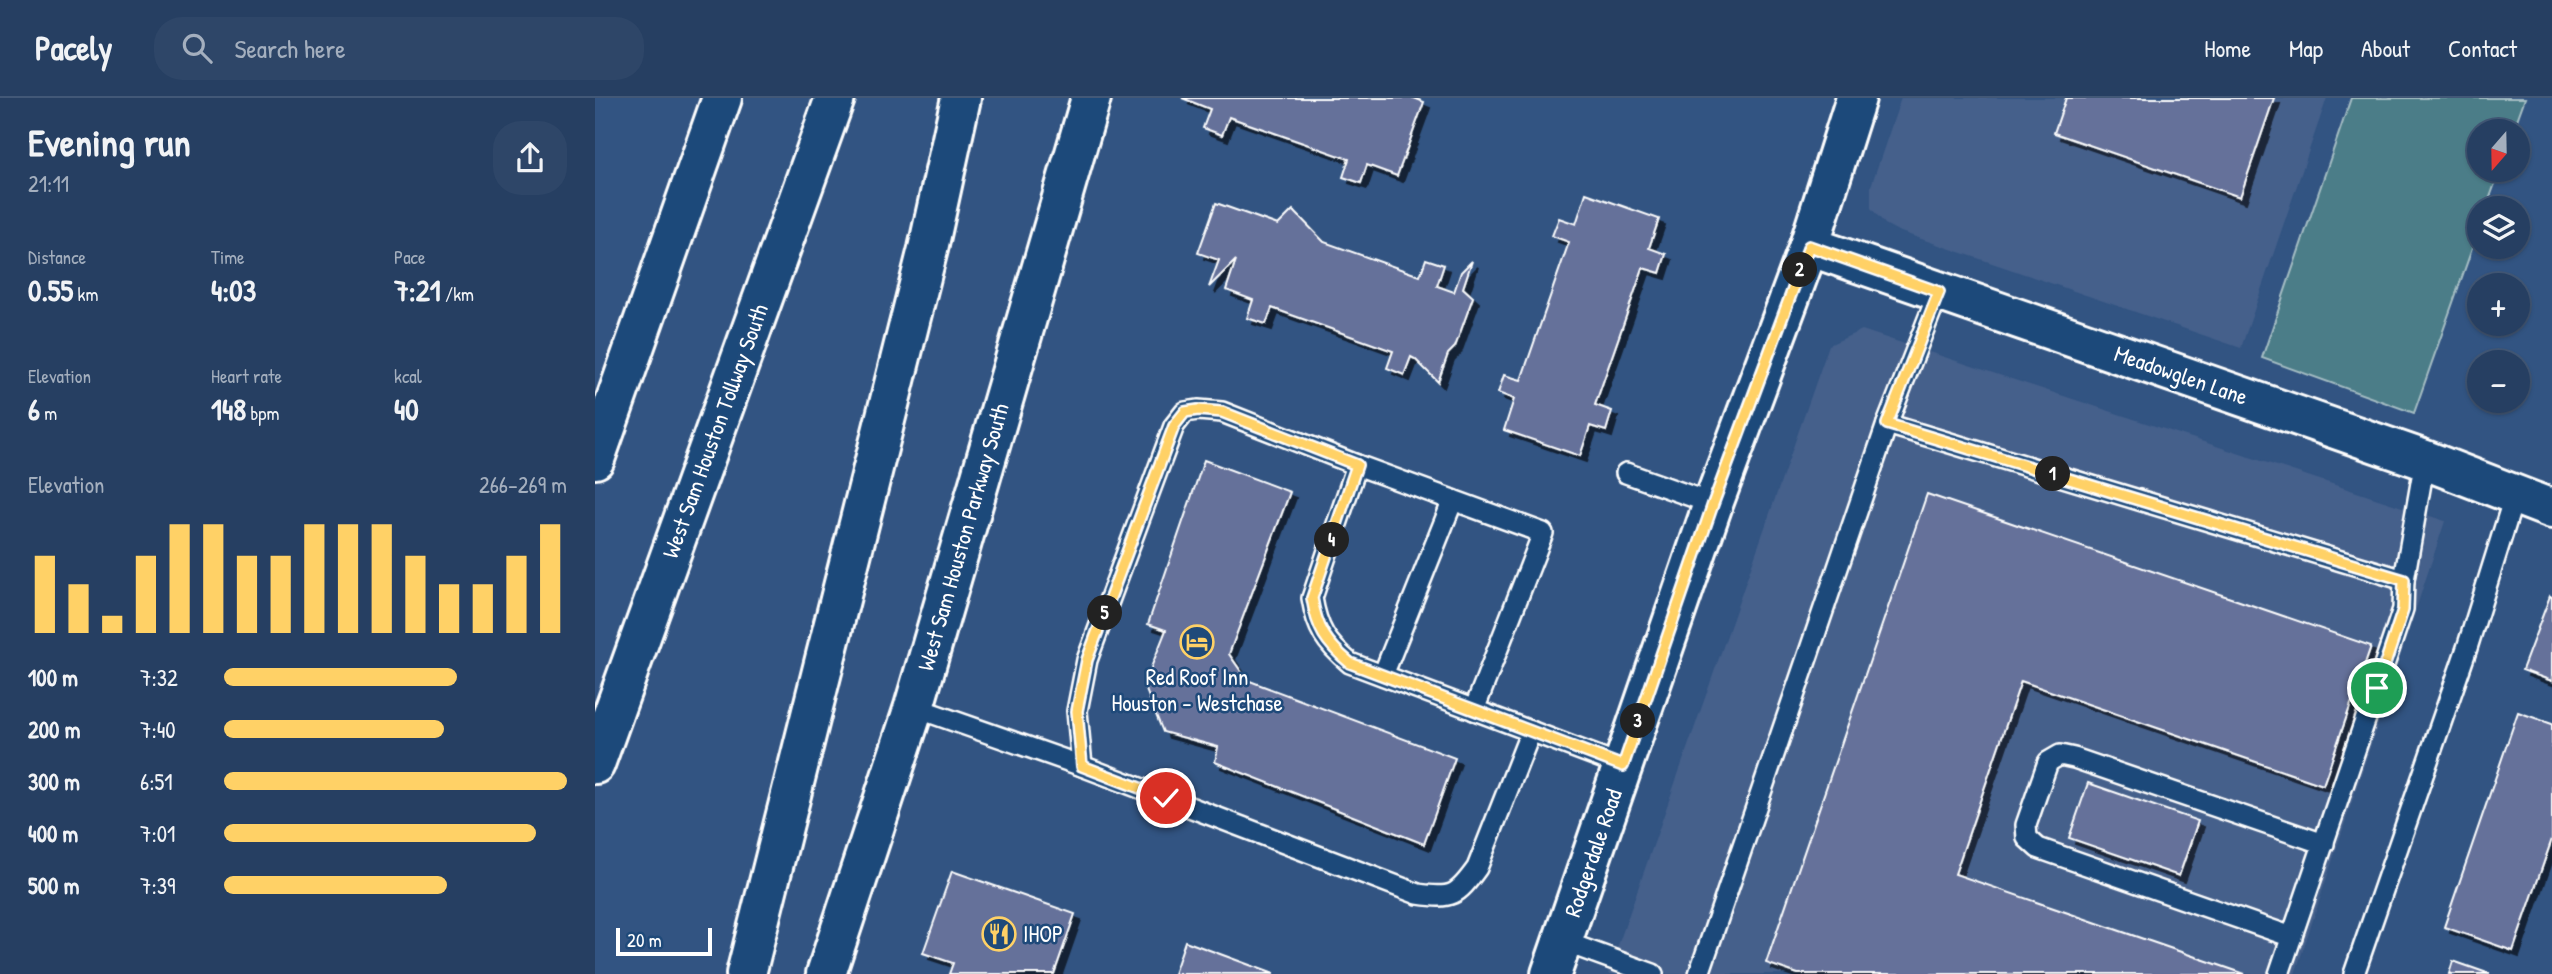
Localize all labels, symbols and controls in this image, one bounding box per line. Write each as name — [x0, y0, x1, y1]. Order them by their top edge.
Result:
search box — [154, 17, 644, 80]
text: Pacely — [35, 26, 112, 70]
icon: search — [178, 29, 216, 67]
text: Search here — [234, 31, 346, 66]
text: Home — [2204, 32, 2251, 64]
text: Map — [2289, 32, 2323, 64]
text: About — [2361, 32, 2410, 64]
text: Contact — [2448, 32, 2517, 64]
text: Evening run — [28, 116, 191, 168]
north arrow — [2467, 119, 2531, 182]
map controls — [2467, 119, 2530, 413]
button: share — [493, 121, 567, 195]
text: 21:11 — [28, 168, 69, 199]
button: layers — [2467, 196, 2530, 259]
text: Distance — [28, 244, 86, 270]
text: Time — [211, 244, 245, 270]
text: Pace — [394, 244, 426, 270]
pin: 2 — [1783, 252, 1817, 288]
text: 2 — [1795, 256, 1804, 282]
text: 0.55 — [28, 270, 73, 310]
text: 4:03 — [211, 270, 256, 310]
text: 7:21 — [394, 270, 441, 310]
button: + — [2467, 273, 2530, 336]
text: km — [73, 281, 98, 307]
text: /km — [441, 281, 474, 307]
street label: West Sam Houston Tollway South — [654, 299, 775, 562]
street label: Meadowglen Lane — [2110, 337, 2252, 412]
button: − — [2467, 350, 2530, 413]
text: Elevation — [28, 363, 91, 389]
text: Heart rate — [211, 363, 282, 389]
text: kcal — [394, 363, 422, 389]
text: 6 — [28, 389, 40, 429]
text: 148 — [211, 389, 246, 429]
text: 40 — [394, 389, 419, 429]
street label: West Sam Houston Parkway South — [909, 399, 1016, 674]
text: m — [40, 400, 57, 426]
text: bpm — [246, 400, 279, 426]
pin: 1 — [2035, 456, 2071, 492]
text: 1 — [2049, 460, 2056, 486]
text: Elevation — [28, 469, 104, 500]
text: 266–269 m — [479, 469, 567, 500]
pin: 4 — [1315, 522, 1349, 558]
text: 4 — [1328, 526, 1335, 552]
pin: 5 — [1087, 596, 1123, 630]
text: 5 — [1100, 599, 1109, 625]
hotel icon: Red Roof Inn Houston - Westchase — [1178, 623, 1216, 661]
pin — [2347, 658, 2407, 718]
place label: Red Roof Inn Houston - Westchase — [1111, 661, 1283, 718]
text: 100 m — [28, 662, 78, 693]
text: 7:32 — [140, 662, 178, 693]
icon: arrive — [2358, 669, 2396, 707]
pin: 3 — [1621, 704, 1655, 738]
text: 3 — [1633, 707, 1642, 733]
text: 200 m — [28, 714, 80, 745]
text: 7:40 — [140, 714, 176, 745]
text: 300 m — [28, 766, 80, 797]
text: 6:51 — [140, 766, 173, 797]
pin — [1136, 768, 1196, 828]
icon: check — [1147, 779, 1185, 817]
street label: Rodgerdale Road — [1556, 785, 1629, 921]
text: 400 m — [28, 818, 78, 849]
text: 7:01 — [140, 818, 175, 849]
text: 500 m — [28, 870, 79, 901]
text: 7:39 — [140, 870, 175, 901]
restaurant icon: IHOP — [980, 915, 1018, 953]
place label: IHOP — [1023, 918, 1063, 949]
scale bar — [616, 925, 712, 957]
text: 20 m — [627, 927, 662, 953]

